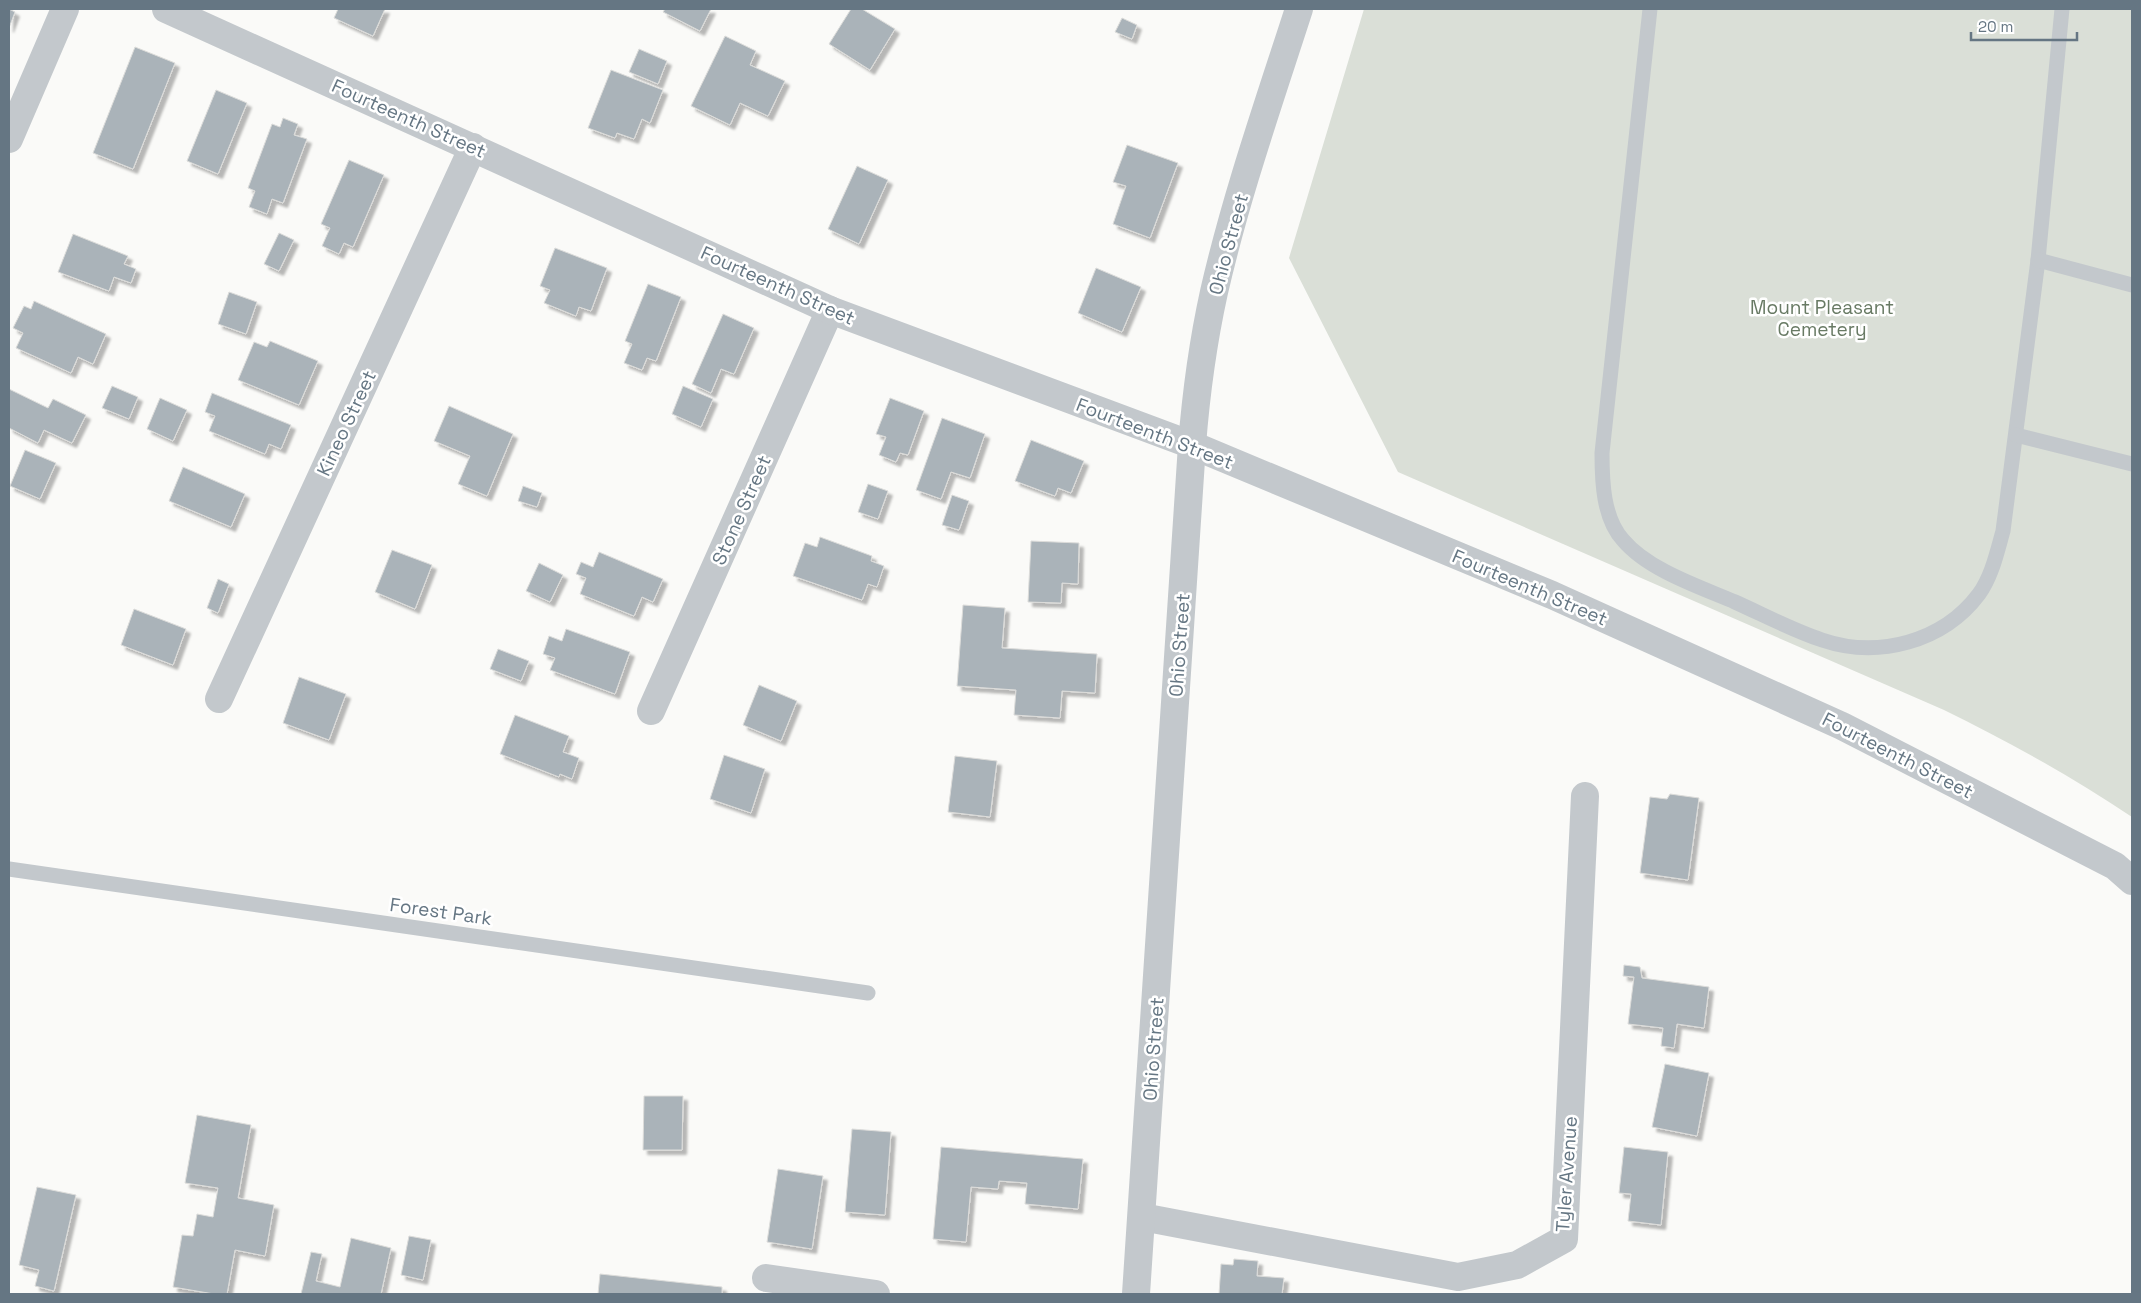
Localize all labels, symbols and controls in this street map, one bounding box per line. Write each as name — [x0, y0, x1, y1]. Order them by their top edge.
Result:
scale bar — [1971, 10, 2077, 42]
text: 20 m — [1978, 17, 2013, 36]
street label: Fourteenth Street — [328, 73, 490, 164]
street label: Ohio Street — [1203, 191, 1254, 297]
street label: Fourteenth Street — [697, 240, 859, 331]
park label: Mount Pleasant Cemetery — [1750, 295, 1894, 342]
street label: Kineo Street — [311, 366, 382, 480]
street label: Fourteenth Street — [1073, 392, 1237, 475]
street label: Stone Street — [706, 451, 777, 569]
street label: Fourteenth Street — [1448, 543, 1611, 631]
street label: Ohio Street — [1163, 592, 1196, 698]
street label: Fourteenth Street — [1818, 707, 1978, 804]
street label: Forest Park — [388, 892, 494, 931]
street label: Ohio Street — [1137, 996, 1170, 1102]
street label: Tyler Avenue — [1550, 1115, 1583, 1233]

